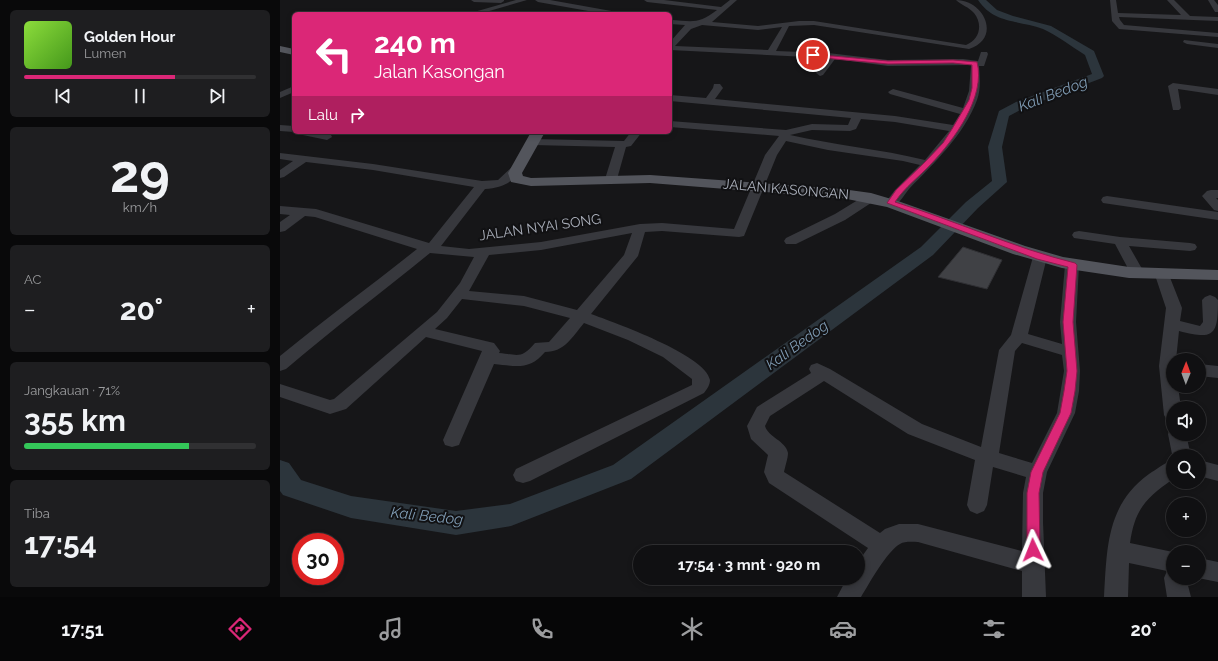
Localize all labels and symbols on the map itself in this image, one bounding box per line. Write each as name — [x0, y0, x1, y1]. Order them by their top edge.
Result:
pin — [796, 38, 830, 72]
water label: Kali Bedog — [1016, 73, 1090, 115]
street label: JALAN KASONGAN — [722, 176, 850, 202]
street label: JALAN NYAI SONG — [478, 211, 602, 243]
water label: Kali Bedog — [762, 316, 832, 374]
north arrow — [1166, 353, 1206, 393]
water label: Kali Bedog — [390, 503, 464, 529]
position arrow — [1012, 529, 1054, 571]
speed limit sign: 30 — [292, 533, 344, 585]

